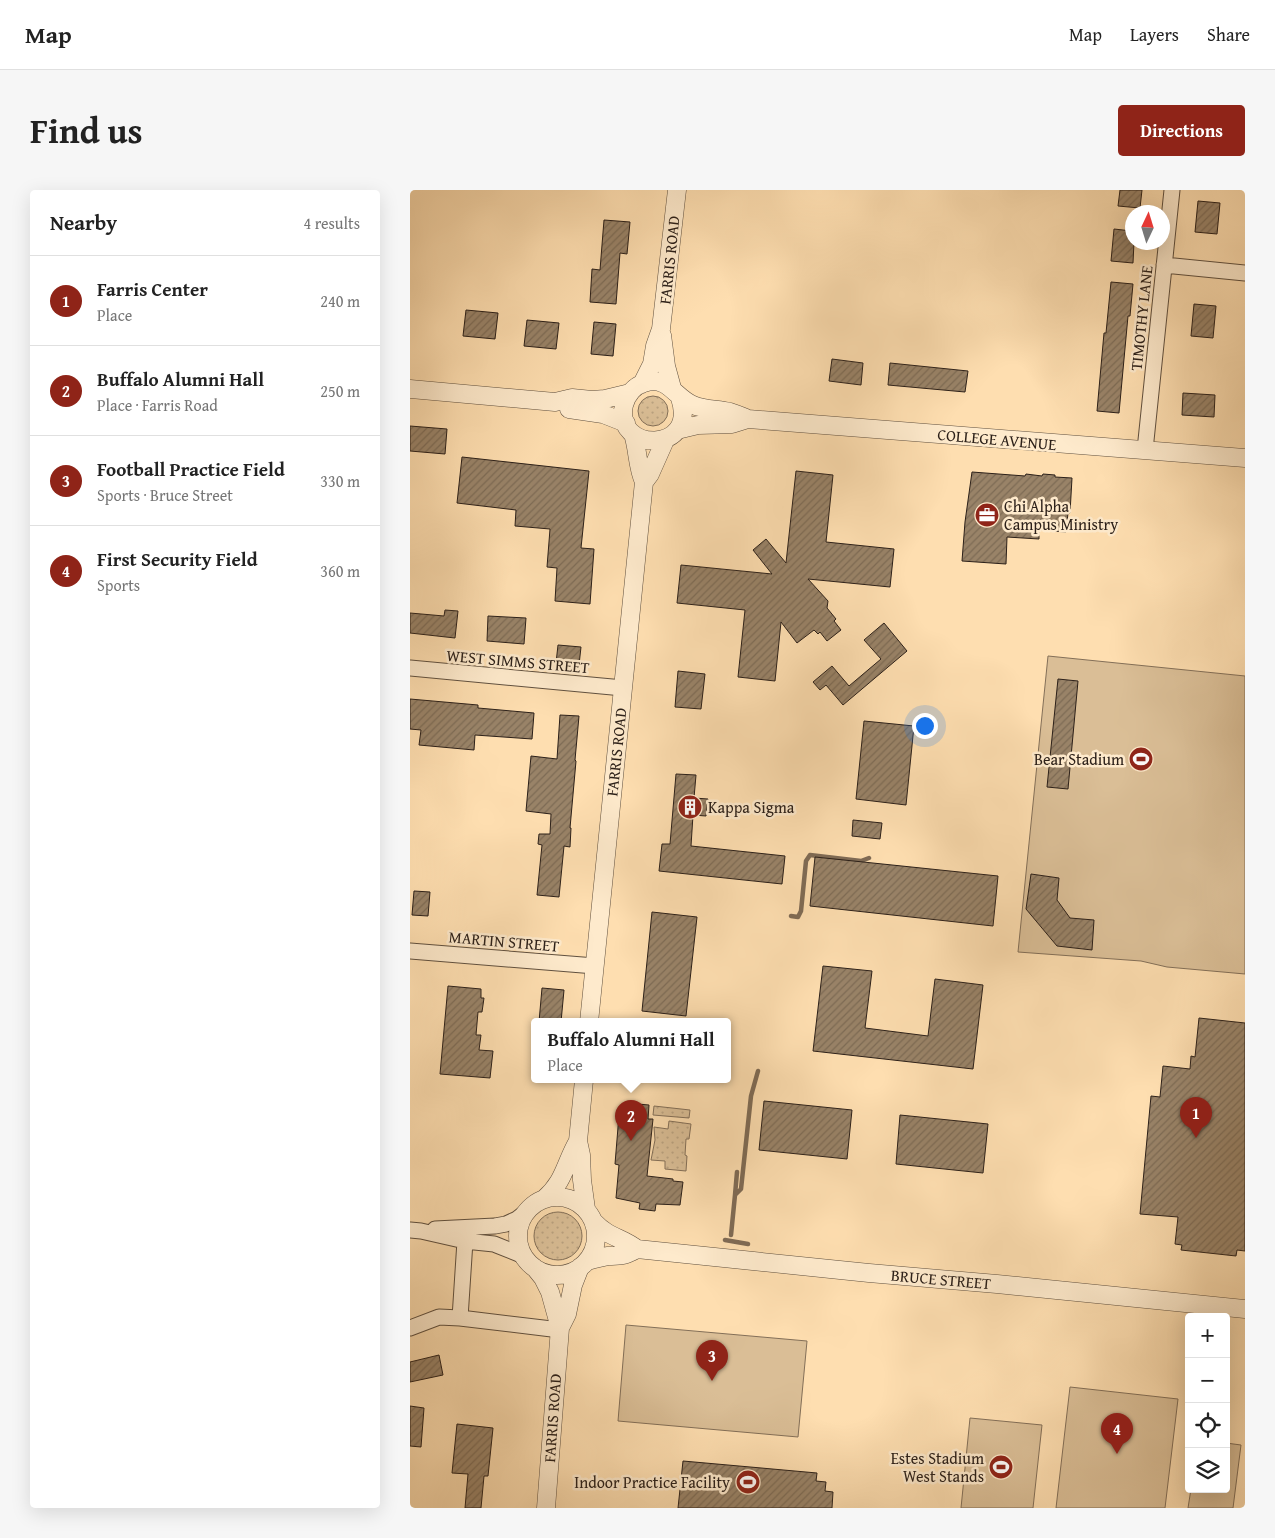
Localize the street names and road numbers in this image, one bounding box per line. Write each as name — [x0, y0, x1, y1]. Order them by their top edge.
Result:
street label: FARRIS ROAD — [652, 214, 686, 305]
street label: TIMOTHY LANE — [1124, 264, 1158, 372]
street label: COLLEGE AVENUE — [937, 422, 1057, 456]
street label: WEST SIMMS STREET — [446, 643, 591, 679]
street label: FARRIS ROAD — [599, 706, 633, 797]
street label: MARTIN STREET — [448, 924, 560, 958]
street label: BRUCE STREET — [890, 1263, 992, 1295]
street label: FARRIS ROAD — [537, 1373, 567, 1463]

